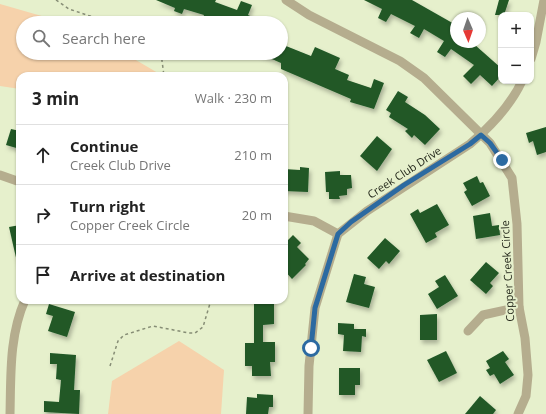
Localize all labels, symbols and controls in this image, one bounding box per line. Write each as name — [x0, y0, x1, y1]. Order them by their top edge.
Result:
north arrow — [450, 12, 486, 48]
map controls — [498, 12, 534, 84]
button: + — [498, 12, 534, 48]
search box — [16, 16, 288, 60]
icon: search — [30, 27, 52, 49]
text: Search here — [62, 28, 146, 48]
button: − — [498, 48, 534, 84]
text: 3 min — [32, 87, 79, 110]
text: Walk · 230 m — [195, 89, 272, 107]
text: Continue — [70, 136, 138, 156]
street label: Creek Club Drive — [364, 142, 444, 202]
icon: ahead — [32, 144, 54, 166]
text: 210 m — [234, 146, 272, 164]
route end — [493, 151, 511, 169]
text: Creek Club Drive — [70, 156, 171, 174]
text: Turn right — [70, 196, 145, 216]
icon: right — [32, 204, 54, 226]
text: 20 m — [242, 206, 272, 224]
text: Copper Creek Circle — [70, 216, 190, 234]
street label: Copper Creek Circle — [497, 220, 517, 322]
icon: arrive — [32, 264, 54, 286]
text: Arrive at destination — [70, 265, 225, 285]
route start — [302, 339, 320, 357]

